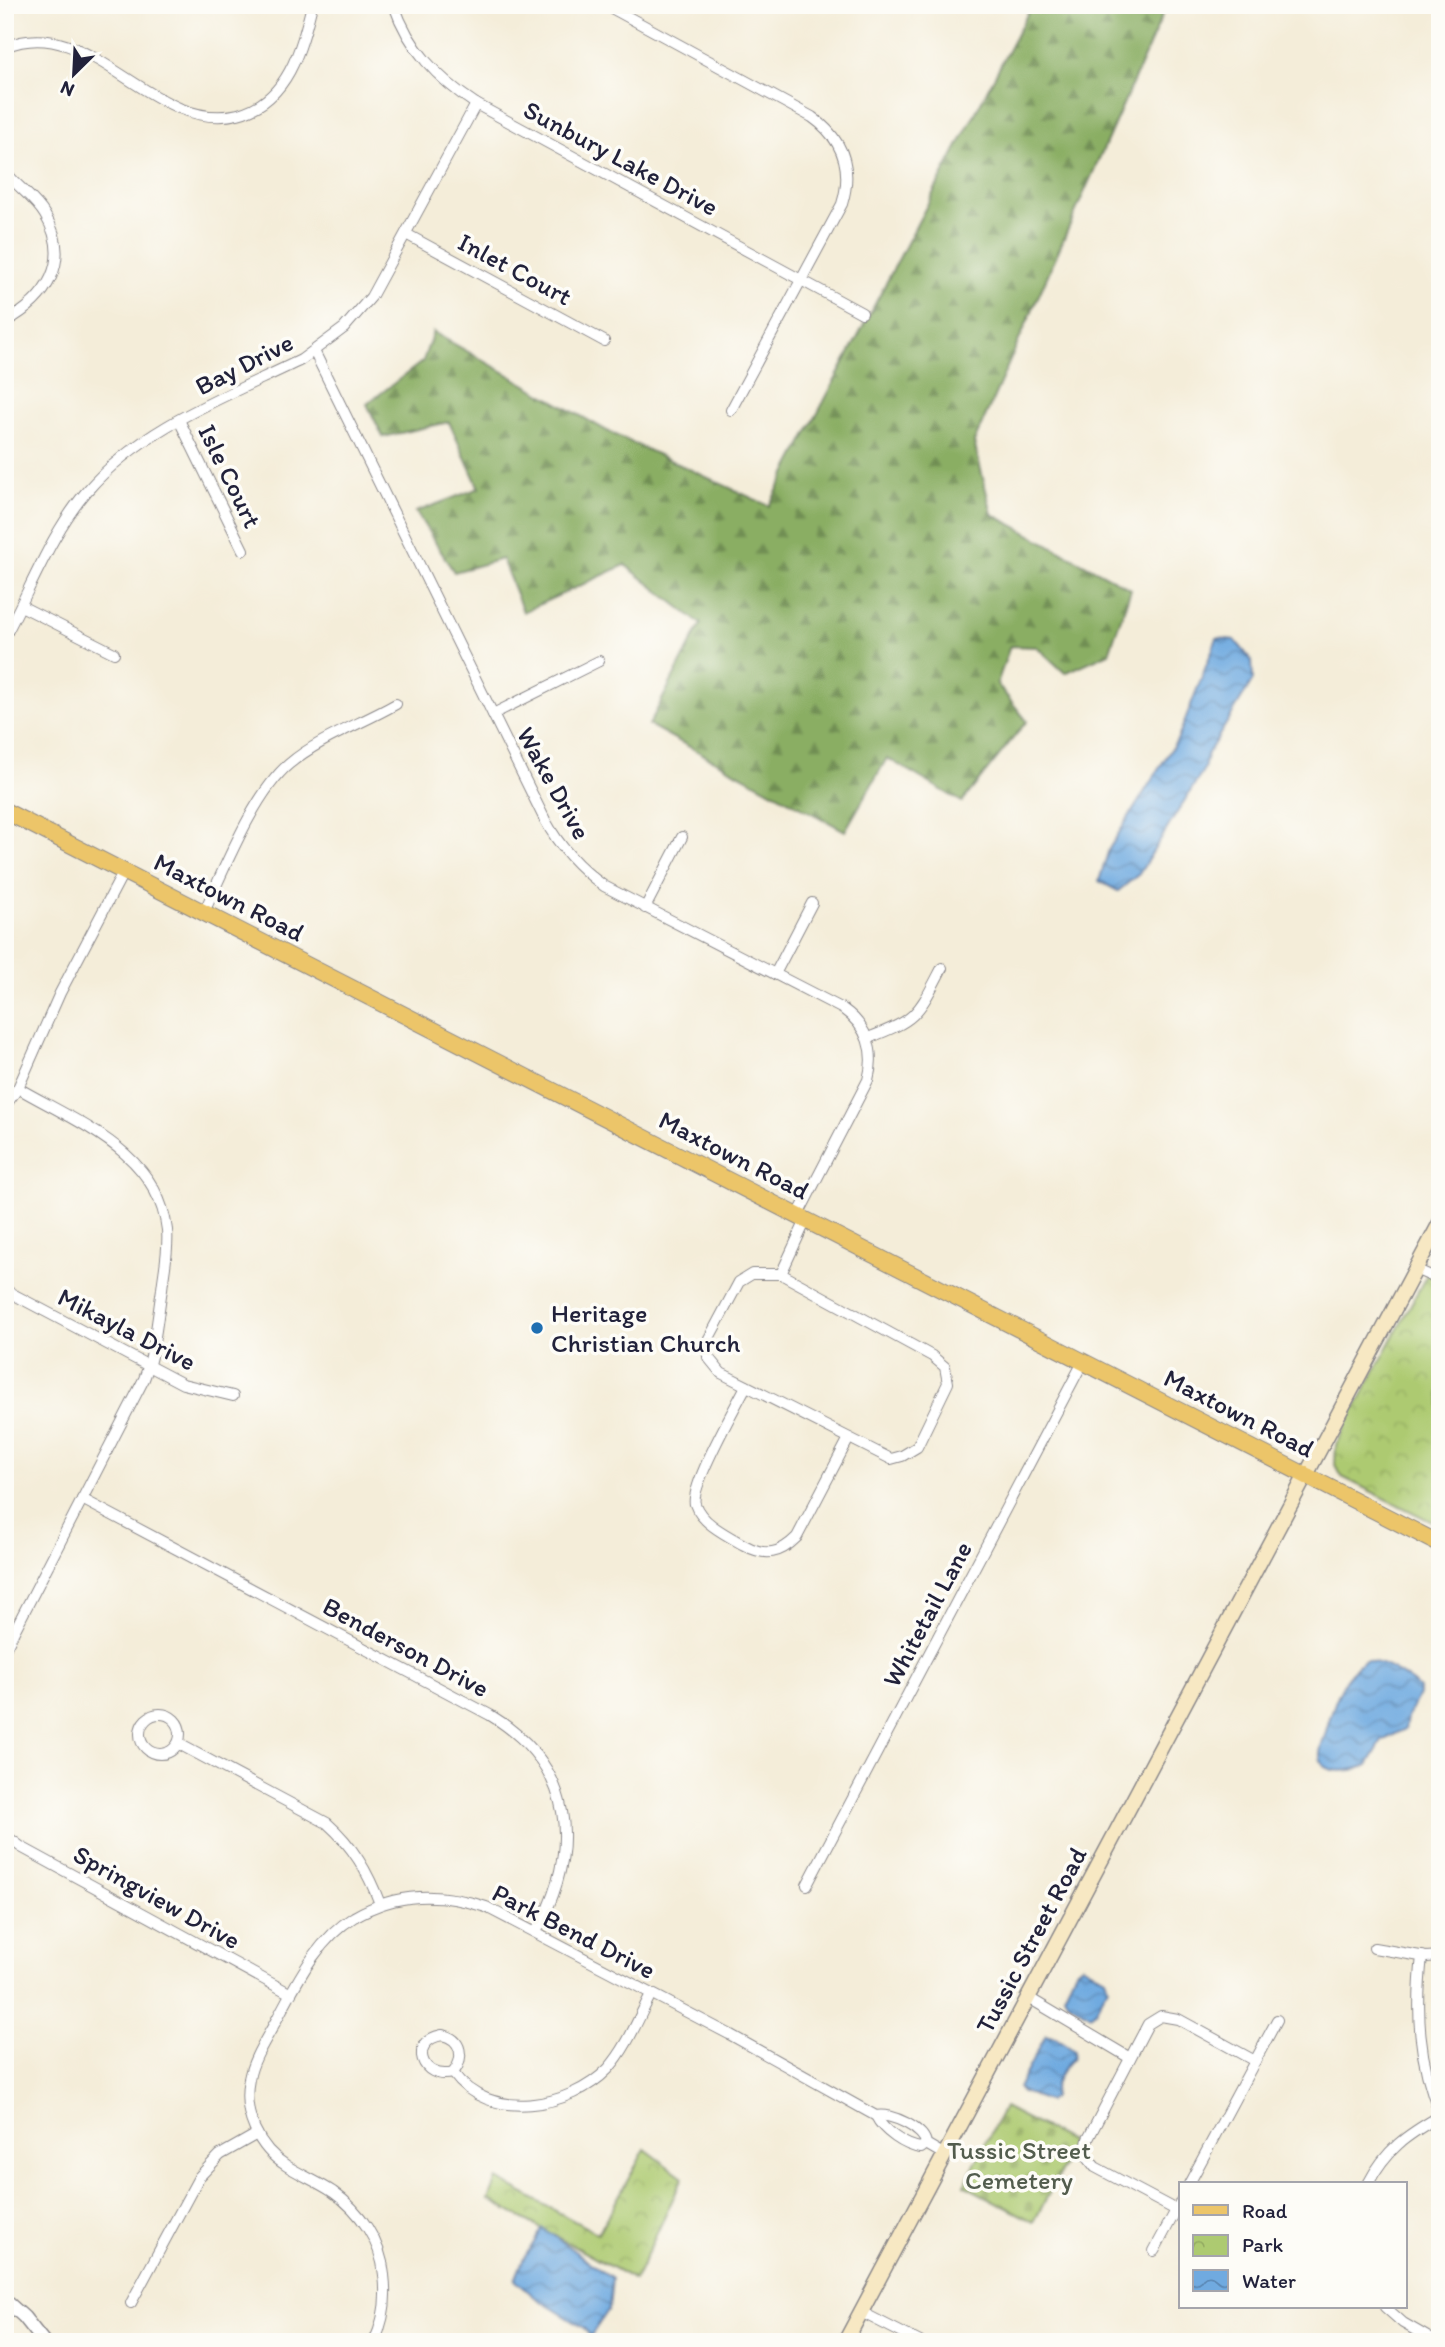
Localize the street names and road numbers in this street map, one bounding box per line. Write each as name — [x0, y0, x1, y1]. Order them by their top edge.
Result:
street label: Sunbury Lake Drive — [518, 93, 724, 223]
street label: Inlet Court — [453, 226, 578, 312]
street label: Bay Drive — [190, 326, 298, 402]
street label: Isle Court — [191, 419, 269, 533]
street label: Wake Drive — [510, 721, 598, 845]
street label: Maxtown Road — [148, 845, 310, 949]
street label: Maxtown Road — [653, 1103, 815, 1207]
street label: Mikayla Drive — [53, 1281, 201, 1377]
street label: Maxtown Road — [1158, 1361, 1320, 1465]
street label: Whitetail Lane — [875, 1536, 979, 1692]
street label: Benderson Drive — [317, 1590, 495, 1704]
street label: Springview Drive — [68, 1838, 246, 1956]
street label: Tussic Street Road — [968, 1841, 1094, 2039]
street label: Park Bend Drive — [487, 1876, 661, 1986]

